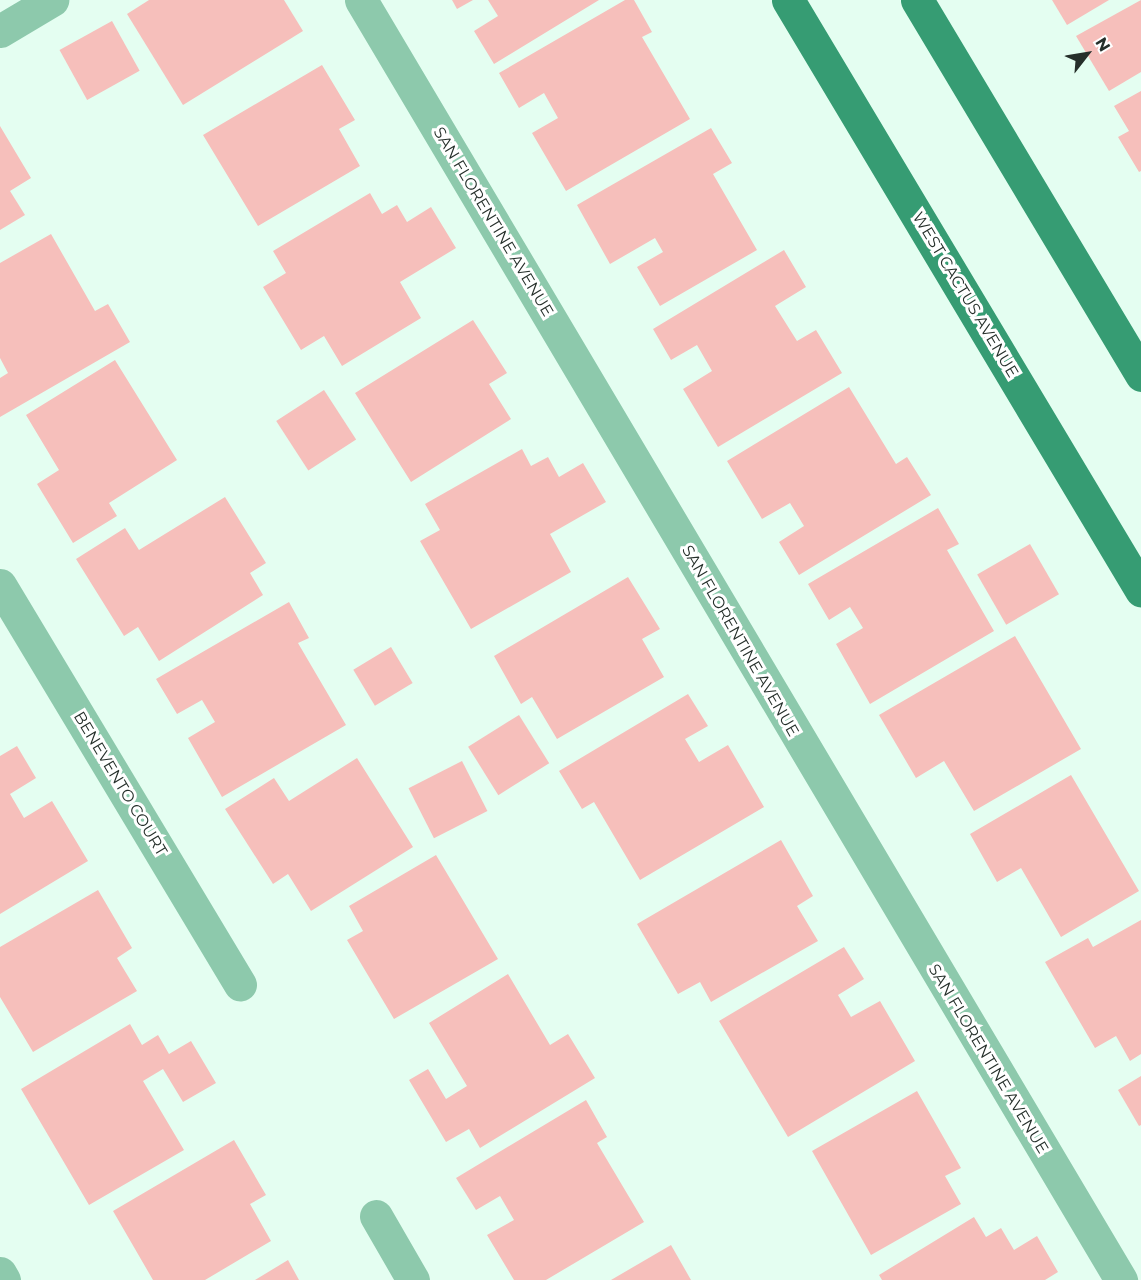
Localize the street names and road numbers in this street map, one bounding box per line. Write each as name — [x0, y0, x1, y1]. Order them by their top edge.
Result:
street label: SAN FLORENTINE AVENUE — [429, 124, 557, 320]
street label: WEST CACTUS AVENUE — [908, 209, 1022, 381]
street label: SAN FLORENTINE AVENUE — [677, 542, 803, 740]
street label: BENEVENTO COURT — [69, 708, 171, 860]
street label: SAN FLORENTINE AVENUE — [924, 961, 1052, 1157]

